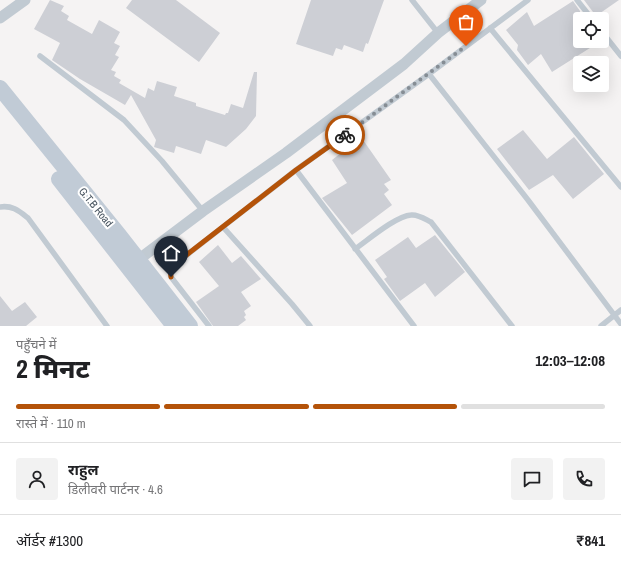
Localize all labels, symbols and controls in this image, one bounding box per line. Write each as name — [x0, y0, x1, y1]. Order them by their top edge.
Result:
pin — [449, 5, 483, 46]
icon: bag — [455, 11, 477, 33]
map controls — [573, 12, 609, 92]
button: locate — [573, 12, 609, 48]
button: layers — [573, 56, 609, 92]
courier — [325, 115, 365, 155]
icon: bike — [334, 124, 356, 146]
street label: G.T.B Road — [76, 184, 116, 230]
pin — [154, 236, 188, 277]
icon: home — [160, 242, 182, 264]
text: पहुँचने में — [16, 336, 57, 353]
text: 12:03–12:08 — [535, 350, 605, 371]
text: 2 मिनट — [16, 351, 90, 386]
text: रास्ते में · 110 m — [16, 415, 86, 432]
button: person — [16, 458, 58, 500]
button: chat — [511, 458, 553, 500]
button: phone — [563, 458, 605, 500]
text: राहुल — [68, 459, 99, 480]
text: डिलीवरी पार्टनर · 4.6 — [68, 481, 163, 498]
text: ऑर्डर #1300 — [16, 530, 83, 551]
text: ₹841 — [576, 530, 605, 551]

